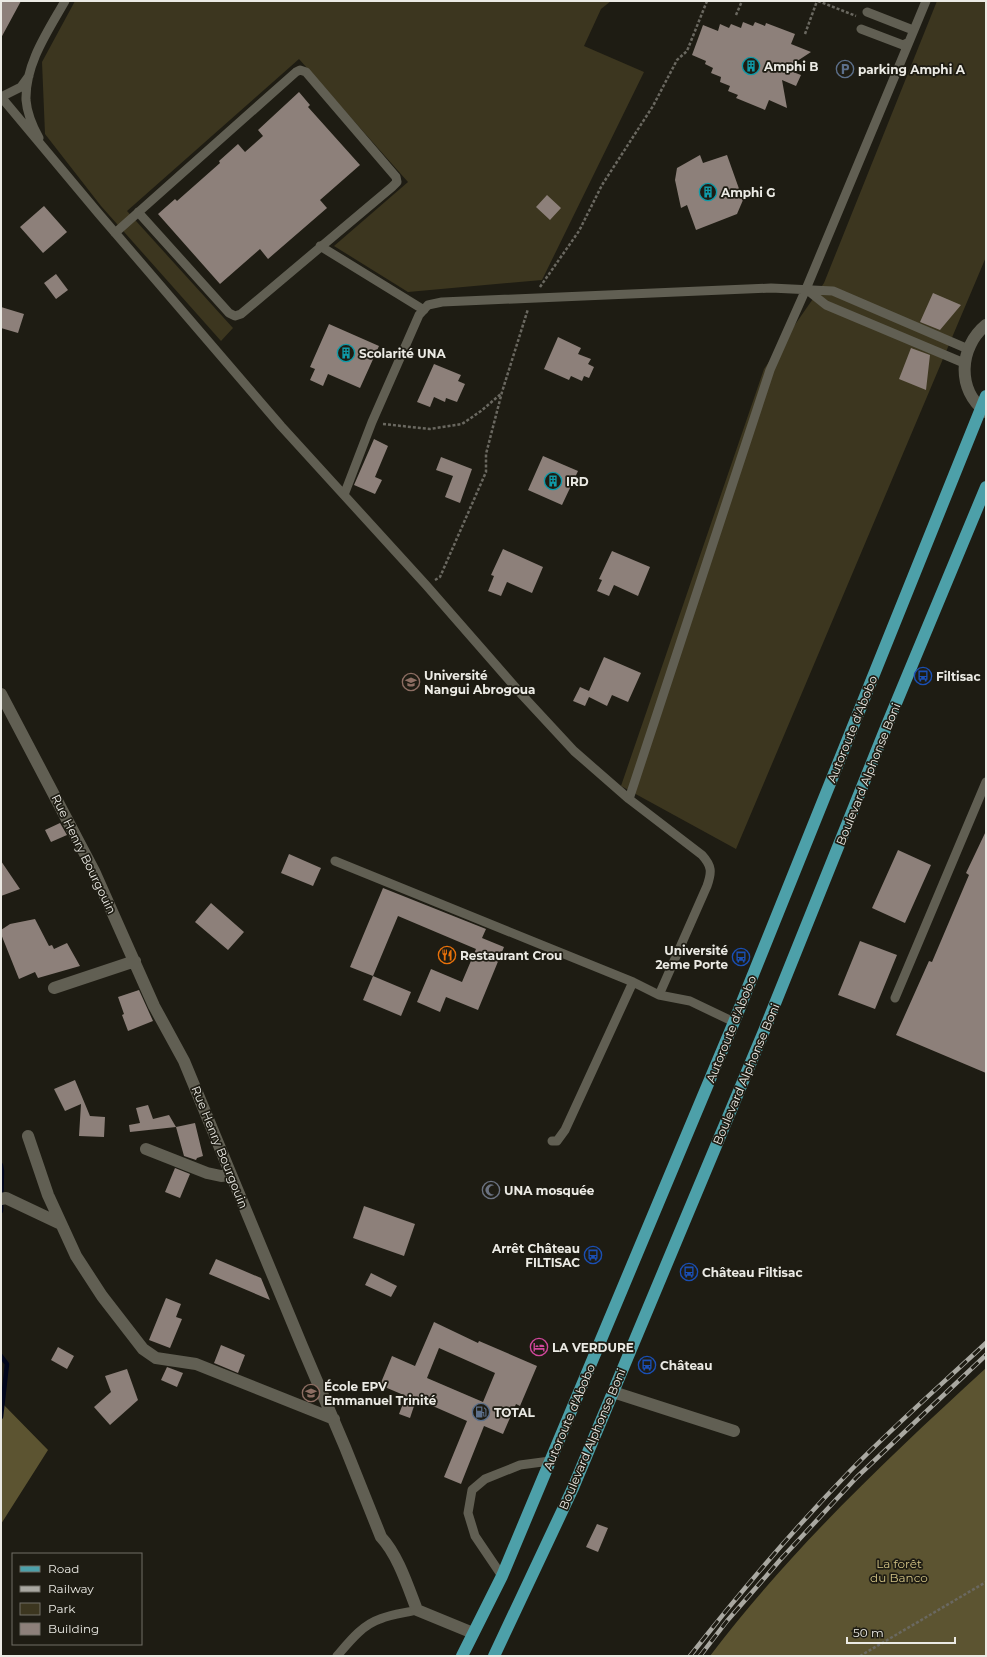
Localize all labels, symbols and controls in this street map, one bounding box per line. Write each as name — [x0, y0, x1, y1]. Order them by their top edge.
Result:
building icon: Amphi B — [741, 56, 761, 76]
place label: Amphi B — [763, 59, 819, 74]
parking icon: parking Amphi A — [835, 59, 855, 79]
place label: parking Amphi A — [858, 62, 966, 77]
building icon: Amphi G — [698, 182, 718, 202]
place label: Amphi G — [720, 185, 776, 200]
building icon: Scolarité UNA — [336, 343, 356, 363]
place label: Scolarité UNA — [359, 346, 446, 361]
building icon: IRD — [543, 471, 563, 491]
place label: IRD — [566, 474, 589, 489]
bus stop icon: Filtisac — [913, 666, 933, 686]
place label: Université Nangui Abrogoua — [424, 668, 535, 697]
place label: Filtisac — [936, 669, 981, 684]
school or university icon: Université Nangui Abrogoua — [401, 672, 421, 692]
street label: Autoroute d'Abobo — [824, 673, 880, 785]
street label: Boulevard Alphonse Boni — [833, 701, 903, 847]
street label: Rue Henry Bourgouin — [49, 792, 119, 916]
place label: Université 2eme Porte — [655, 943, 728, 972]
restaurant icon: Restaurant Crou — [437, 945, 457, 965]
bus stop icon: Université 2eme Porte — [731, 947, 751, 967]
place label: Restaurant Crou — [460, 948, 562, 963]
street label: Autoroute d'Abobo — [703, 973, 759, 1085]
street label: Boulevard Alphonse Boni — [709, 1001, 783, 1147]
street label: Rue Henry Bourgouin — [188, 1083, 252, 1211]
mosque icon: UNA mosquée — [481, 1180, 501, 1200]
place label: UNA mosquée — [504, 1183, 595, 1198]
place label: Arrêt Château FILTISAC — [491, 1241, 580, 1270]
bus stop icon: Arrêt Château FILTISAC — [583, 1245, 603, 1265]
bus stop icon: Château Filtisac — [679, 1262, 699, 1282]
place label: Château Filtisac — [702, 1265, 802, 1280]
hotel icon: LA VERDURE — [529, 1337, 549, 1357]
place label: LA VERDURE — [552, 1340, 634, 1355]
bus stop icon: Château — [637, 1355, 657, 1375]
place label: Château — [660, 1358, 712, 1373]
street label: Autoroute d'Abobo — [540, 1362, 598, 1472]
street label: Boulevard Alphonse Boni — [555, 1366, 629, 1512]
place label: École EPV Emmanuel Trinité — [324, 1379, 437, 1408]
school or university icon: École EPV Emmanuel Trinité — [301, 1383, 321, 1403]
fuel station icon: TOTAL — [471, 1402, 491, 1422]
place label: TOTAL — [494, 1405, 535, 1420]
legend — [12, 1553, 142, 1645]
park label: La forêt du Banco — [870, 1556, 928, 1585]
text: Road — [48, 1561, 79, 1576]
text: Railway — [48, 1581, 94, 1596]
text: Park — [48, 1601, 76, 1616]
scale bar — [847, 1619, 955, 1645]
text: Building — [48, 1621, 99, 1636]
text: 50 m — [853, 1625, 884, 1640]

